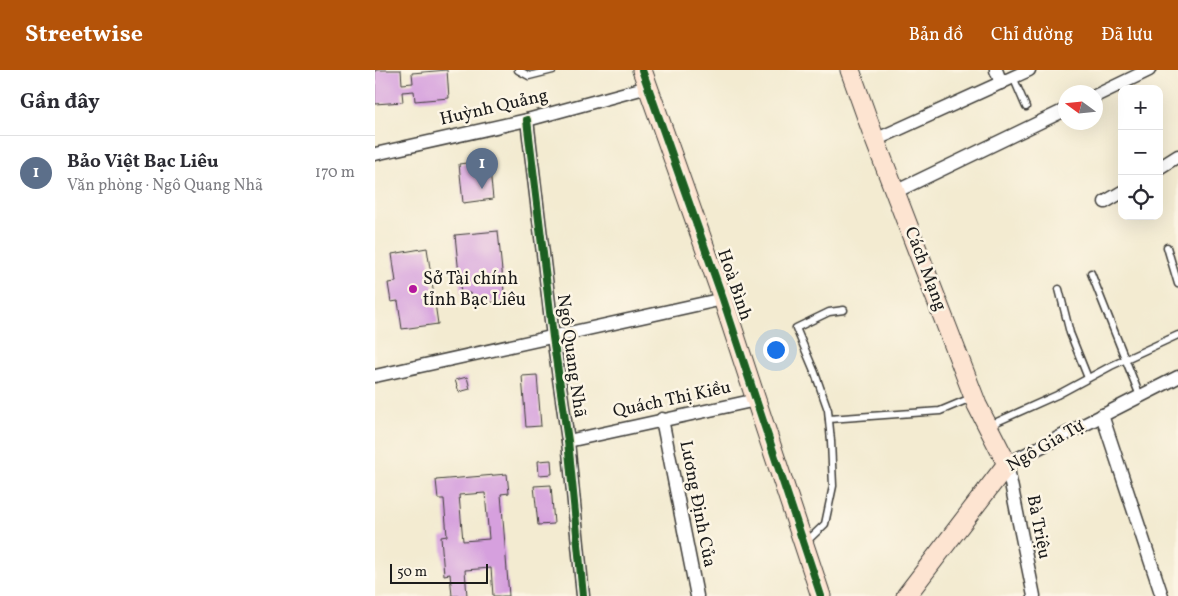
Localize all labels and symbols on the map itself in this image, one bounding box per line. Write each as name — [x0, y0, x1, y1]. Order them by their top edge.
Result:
street label: Huỳnh Quảng — [437, 83, 551, 133]
north arrow — [1058, 85, 1103, 130]
pin: 1 — [466, 148, 498, 189]
street label: Cách Mạng — [898, 223, 952, 315]
street label: Hoà Bình — [710, 246, 758, 324]
place label: Sở Tài chính tỉnh Bạc Liêu — [423, 267, 526, 313]
marker: Sở Tài chính tỉnh Bạc Liêu — [407, 283, 419, 295]
street label: Ngô Quang Nhã — [550, 293, 592, 419]
your location — [763, 337, 789, 363]
street label: Quách Thị Kiều — [611, 375, 733, 425]
street label: Ngô Gia Tự — [1002, 414, 1090, 478]
street label: Lương Định Của — [672, 438, 722, 570]
street label: Bà Triệu — [1020, 493, 1056, 561]
scale bar — [390, 561, 487, 584]

